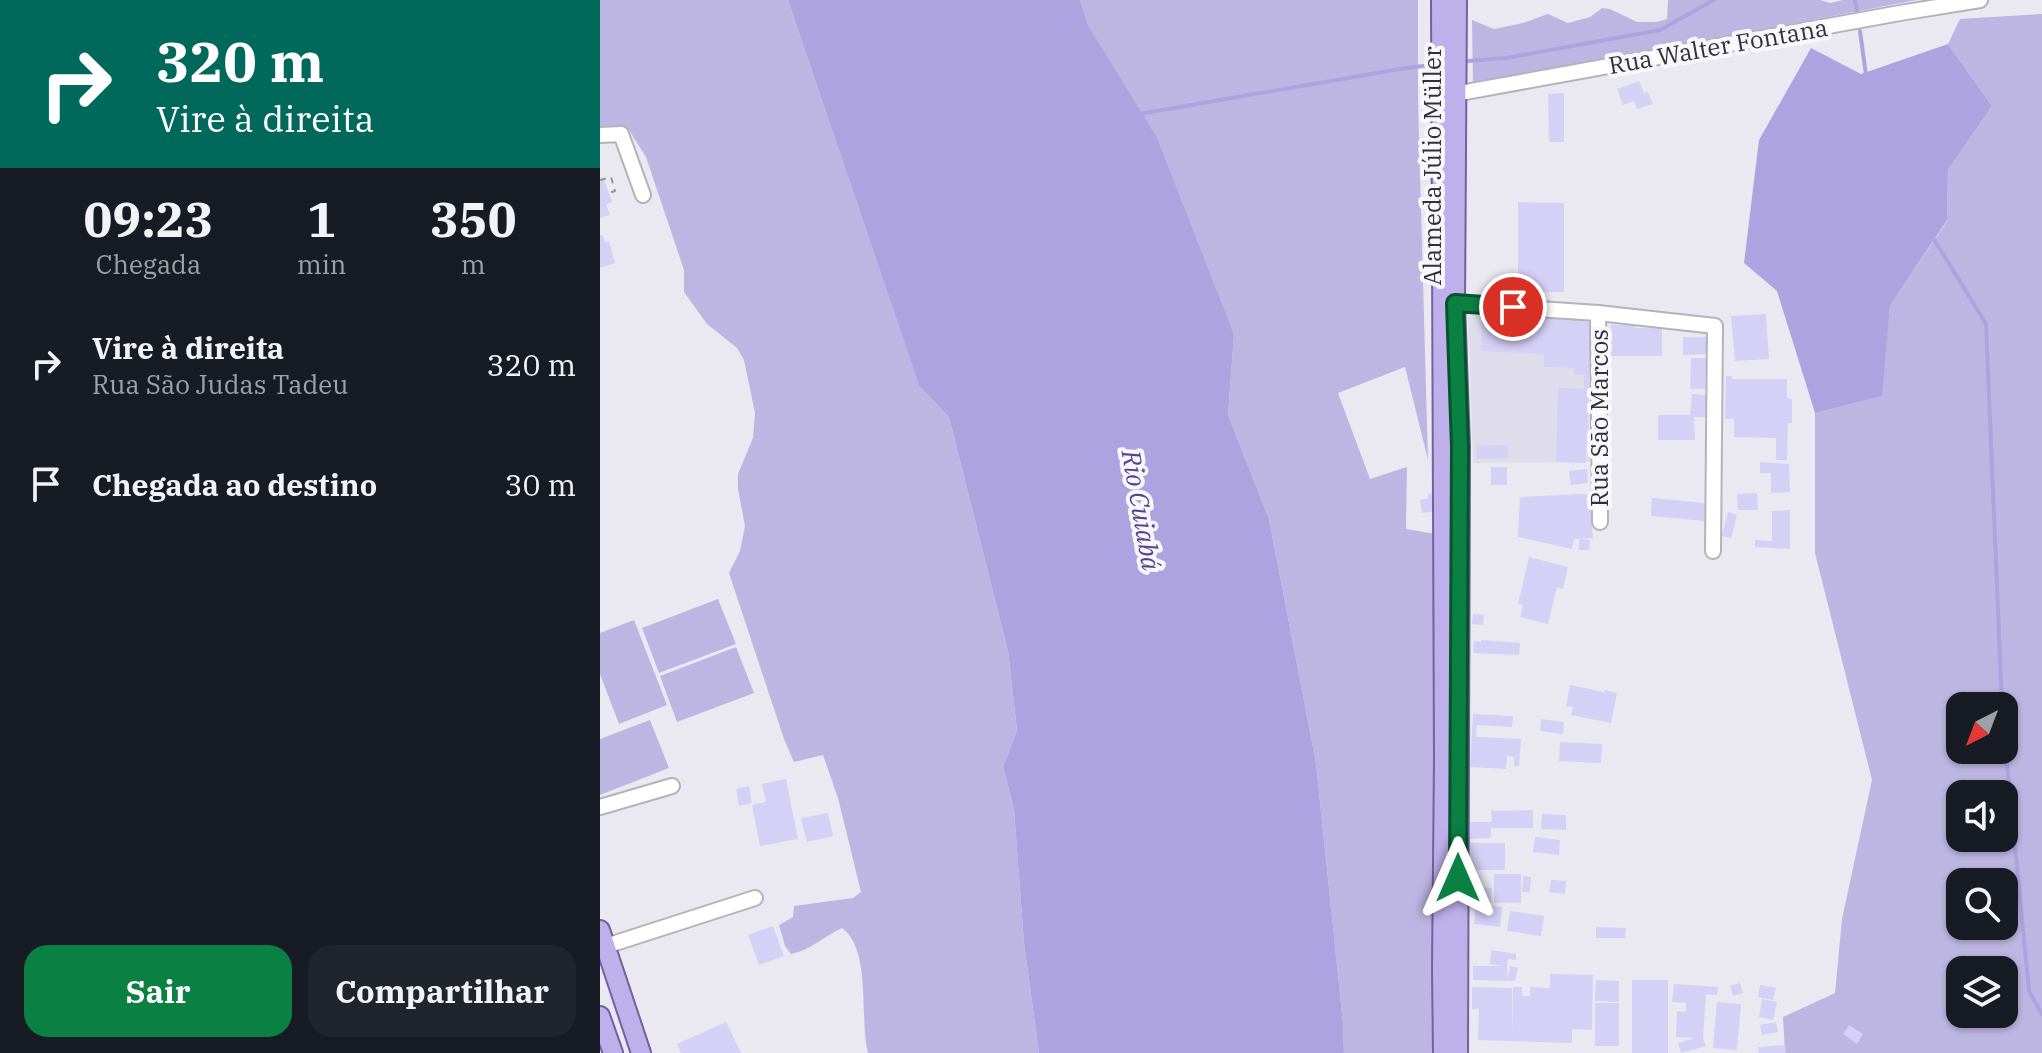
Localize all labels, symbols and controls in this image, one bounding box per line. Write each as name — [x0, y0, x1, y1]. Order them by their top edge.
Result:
street label: Rua Walter Fontana — [1606, 11, 1830, 81]
text: 320 m — [156, 25, 324, 97]
icon: right — [24, 32, 128, 136]
street label: Alameda Júlio Müller — [1416, 46, 1448, 286]
text: Vire à direita — [156, 95, 374, 142]
text: 09:23 — [84, 188, 213, 250]
text: 1 — [307, 188, 336, 250]
text: 350 — [430, 188, 516, 250]
text: Chegada — [96, 247, 201, 281]
text: min — [297, 247, 346, 281]
text: m — [461, 247, 486, 281]
pin — [1479, 273, 1547, 341]
icon: arrive — [1491, 285, 1535, 329]
text: Vire à direita — [92, 328, 284, 367]
street label: Rua São Marcos — [1583, 329, 1615, 507]
icon: right — [24, 342, 68, 386]
text: 320 m — [486, 345, 576, 384]
text: Rua São Judas Tadeu — [92, 367, 348, 401]
water label: Rio Cuiabá — [1114, 446, 1169, 573]
icon: arrive — [24, 462, 68, 506]
text: Chegada ao destino — [92, 465, 377, 504]
text: 30 m — [504, 465, 576, 504]
north arrow — [1946, 692, 2018, 764]
map controls — [1946, 692, 2018, 1028]
button: sound — [1946, 780, 2018, 852]
position arrow — [1416, 836, 1500, 920]
button: search — [1946, 868, 2018, 940]
button: Sair — [24, 945, 292, 1037]
button: Compartilhar — [308, 945, 576, 1037]
button: layers — [1946, 956, 2018, 1028]

